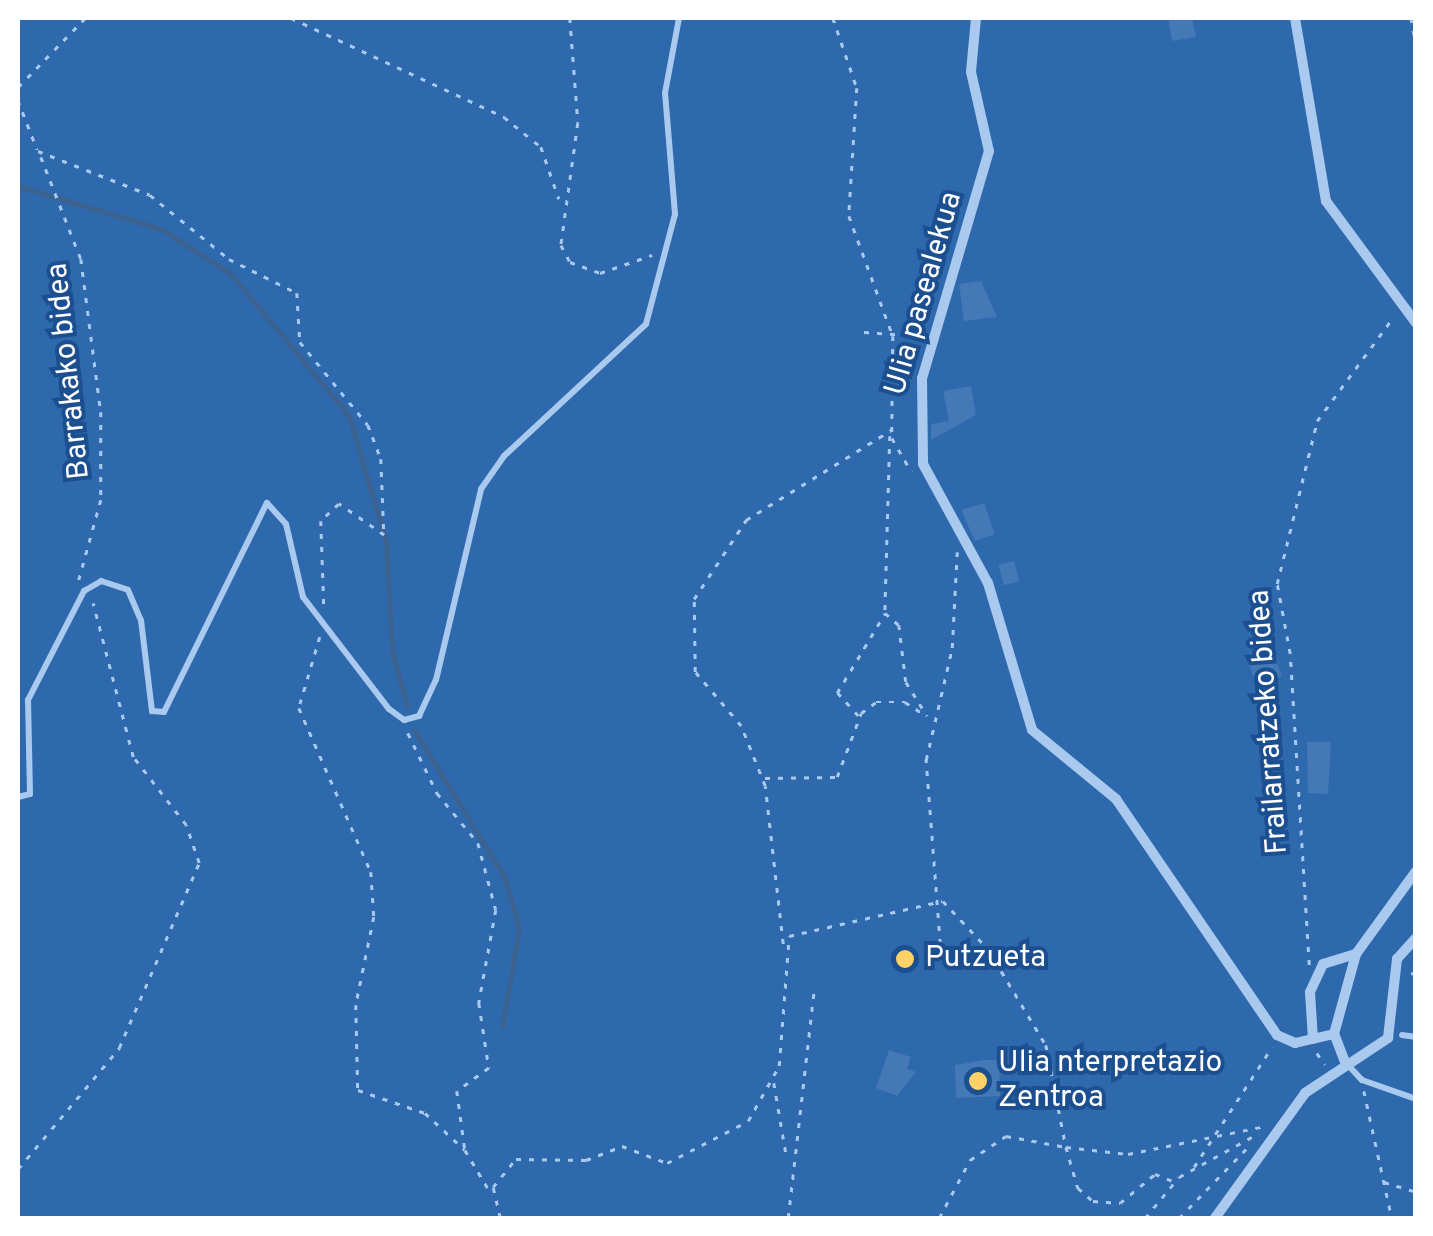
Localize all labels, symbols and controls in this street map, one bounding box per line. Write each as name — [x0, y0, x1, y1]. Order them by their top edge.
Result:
street label: Ulia pasealekua — [879, 188, 971, 400]
street label: Barrakako bidea — [41, 261, 99, 481]
street label: Frailarratzeko bidea — [1243, 589, 1297, 855]
place label: Putzueta — [925, 941, 1046, 977]
marker: Putzueta — [894, 948, 916, 970]
place label: Ulia nterpretazio Zentroa — [998, 1046, 1222, 1116]
marker: Ulia nterpretazio Zentroa — [967, 1070, 989, 1092]

